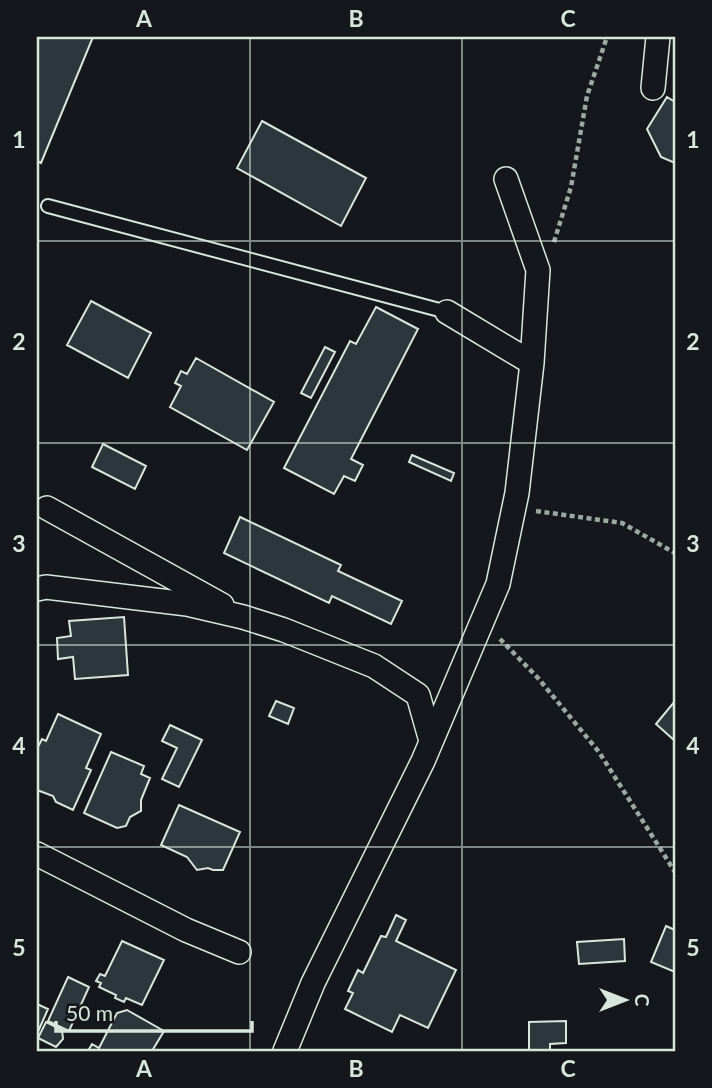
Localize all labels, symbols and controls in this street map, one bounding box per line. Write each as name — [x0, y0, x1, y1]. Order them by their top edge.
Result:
text: A — [135, 4, 153, 32]
text: B — [348, 4, 364, 32]
text: C — [560, 4, 576, 32]
text: 1 — [12, 125, 26, 153]
text: 1 — [686, 125, 700, 153]
text: 2 — [12, 327, 26, 355]
text: 2 — [686, 327, 700, 355]
text: 3 — [12, 529, 26, 557]
text: 3 — [686, 529, 700, 557]
text: 4 — [12, 731, 26, 759]
text: 4 — [686, 731, 700, 759]
text: 5 — [12, 933, 26, 961]
text: 5 — [686, 933, 700, 961]
north arrow — [590, 965, 660, 1036]
scale bar — [56, 990, 252, 1034]
text: С — [631, 994, 654, 1007]
text: 50 m — [66, 1000, 113, 1025]
text: A — [135, 1054, 153, 1082]
text: B — [348, 1054, 364, 1082]
text: C — [560, 1054, 576, 1082]

